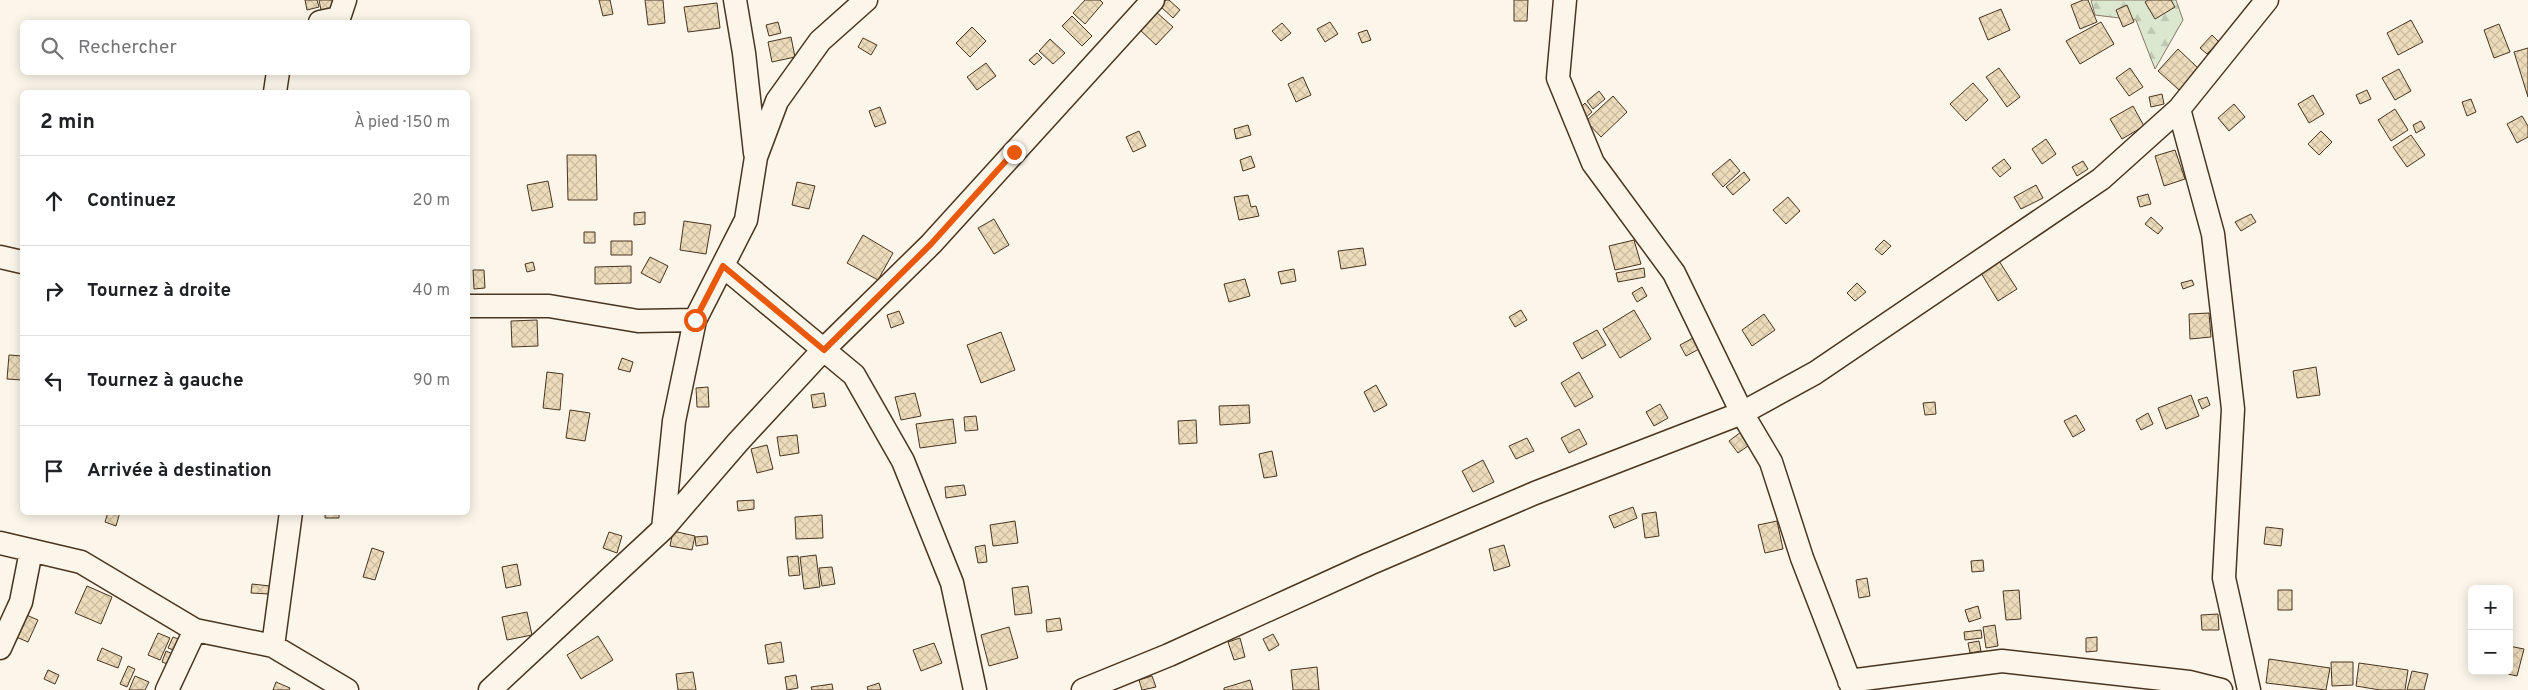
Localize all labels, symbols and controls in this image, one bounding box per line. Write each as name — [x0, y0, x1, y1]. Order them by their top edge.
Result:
search box — [20, 20, 470, 75]
icon: search — [38, 34, 66, 62]
text: Rechercher — [78, 36, 177, 60]
text: 2 min — [40, 109, 95, 136]
text: À pied · 150 m — [354, 113, 450, 133]
route end — [1003, 141, 1026, 164]
icon: ahead — [40, 187, 68, 215]
text: Continuez — [87, 189, 176, 213]
text: 20 m — [413, 191, 450, 211]
icon: right — [40, 277, 68, 305]
text: Tournez à droite — [87, 279, 231, 303]
text: 40 m — [412, 281, 450, 301]
route start — [684, 309, 707, 332]
icon: left — [40, 367, 68, 395]
text: Tournez à gauche — [87, 369, 244, 393]
text: 90 m — [413, 371, 450, 391]
icon: arrive — [40, 457, 68, 485]
text: Arrivée à destination — [87, 459, 272, 483]
map controls — [2468, 585, 2513, 675]
button: + — [2468, 585, 2513, 630]
button: − — [2468, 630, 2513, 675]

